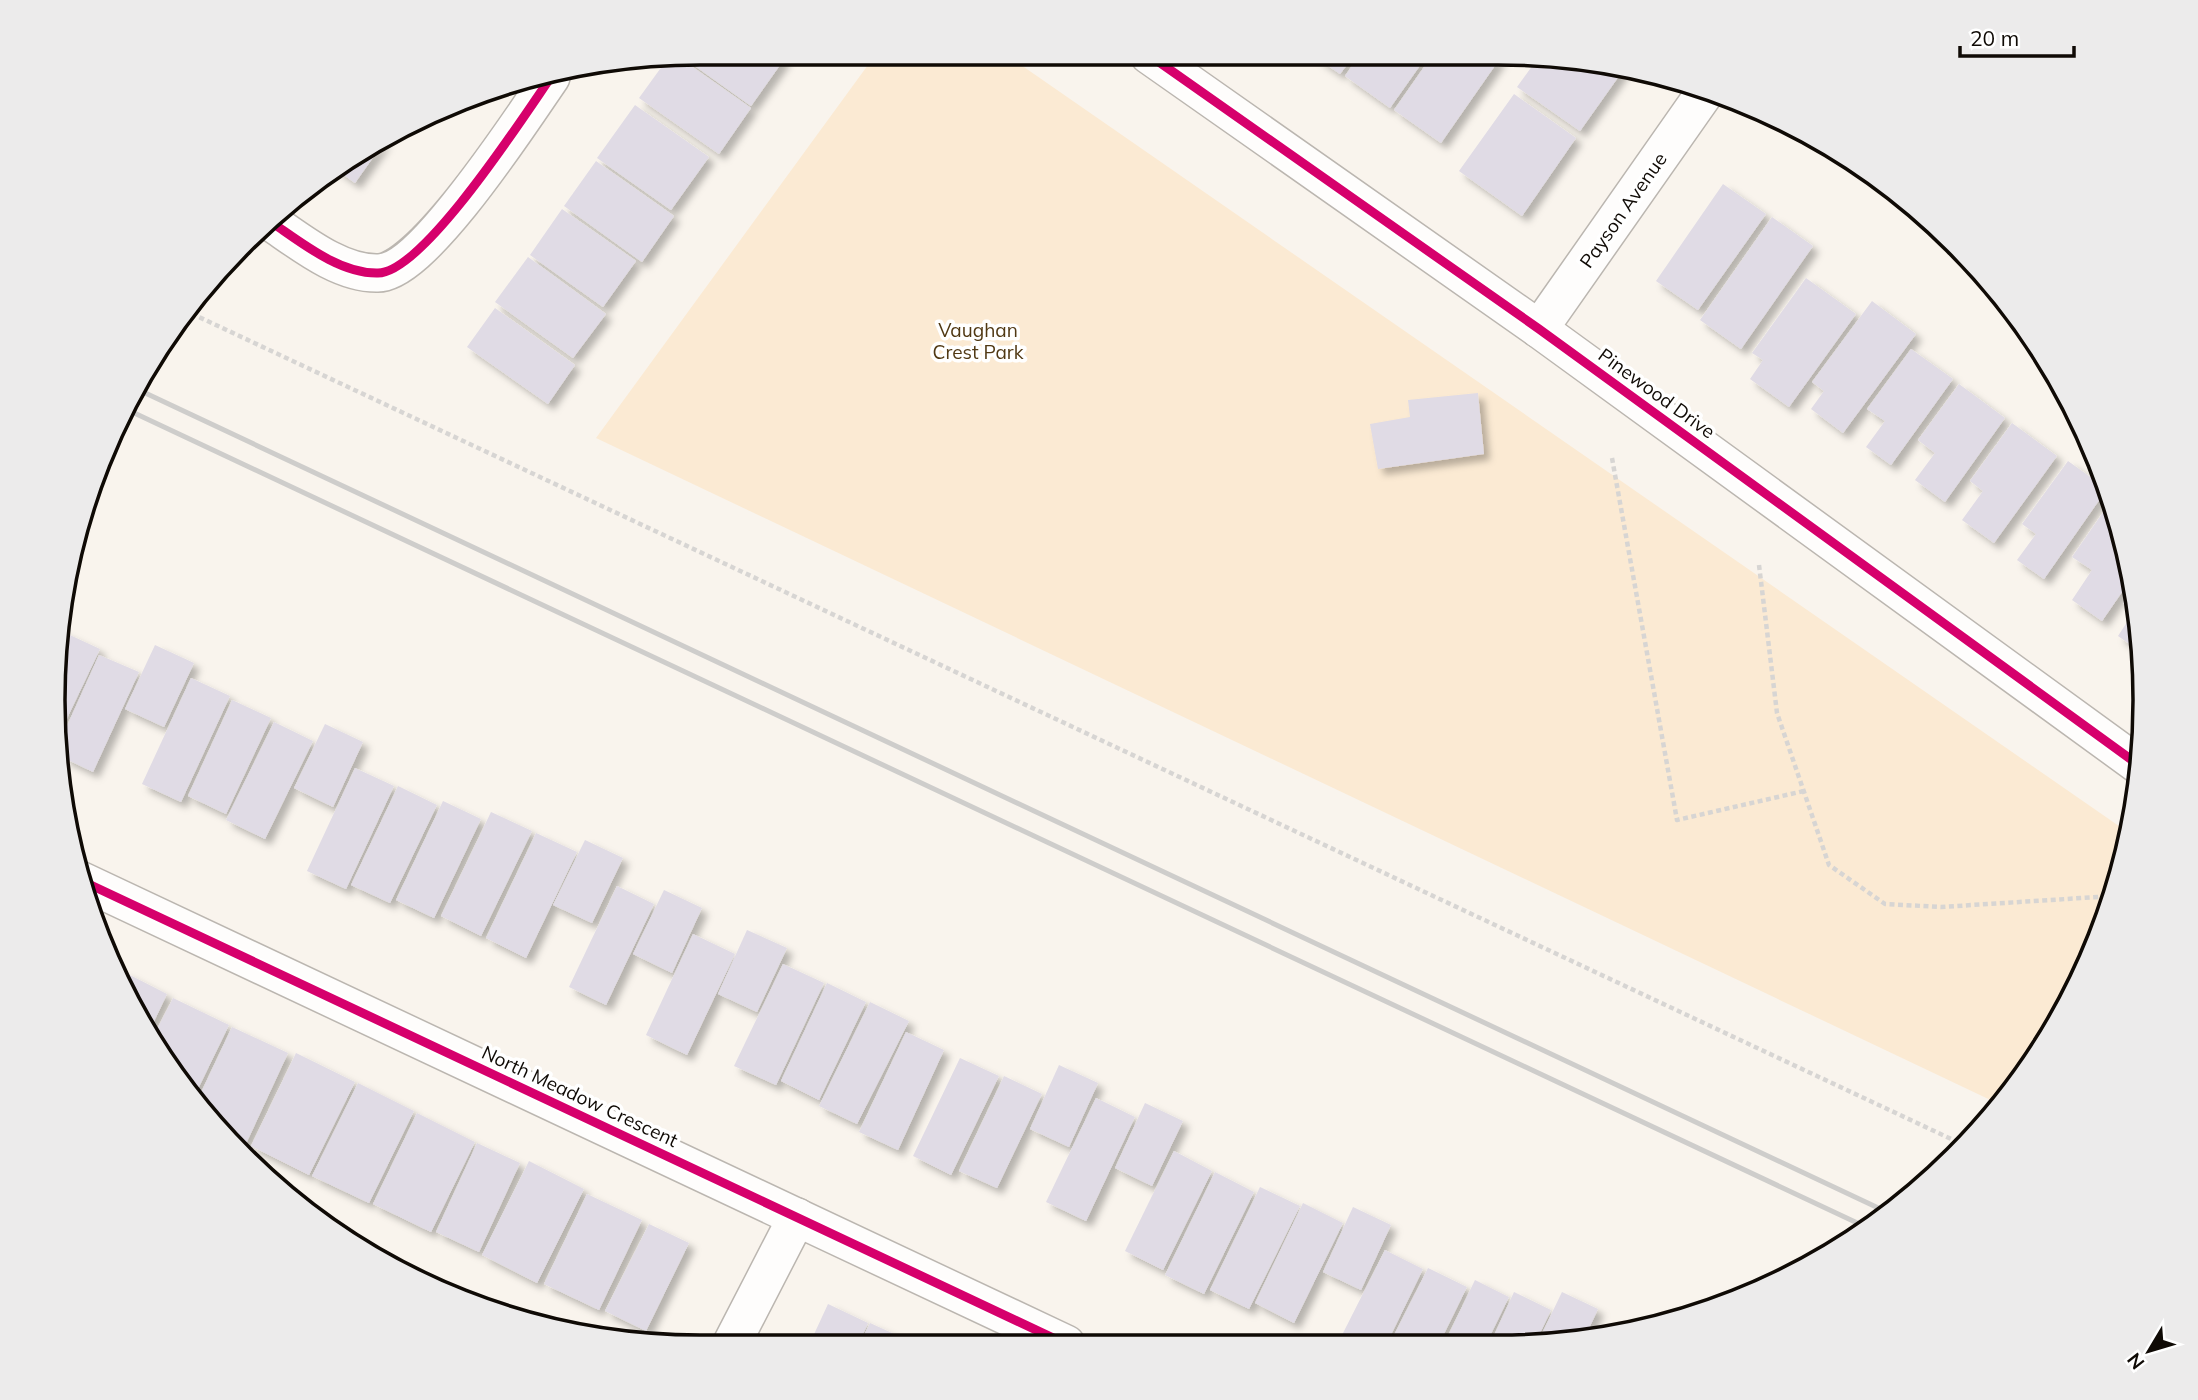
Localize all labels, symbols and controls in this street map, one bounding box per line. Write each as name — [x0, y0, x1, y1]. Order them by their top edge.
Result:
scale bar — [1960, 14, 2074, 58]
text: 20 m — [1970, 25, 2019, 51]
street label: Payson Avenue — [1574, 148, 1672, 272]
park label: Vaughan Crest Park — [932, 318, 1024, 364]
street label: Pinewood Drive — [1594, 343, 1720, 443]
street label: North Meadow Crescent — [478, 1040, 682, 1152]
north arrow — [2114, 1316, 2184, 1386]
text: N — [2122, 1348, 2149, 1375]

